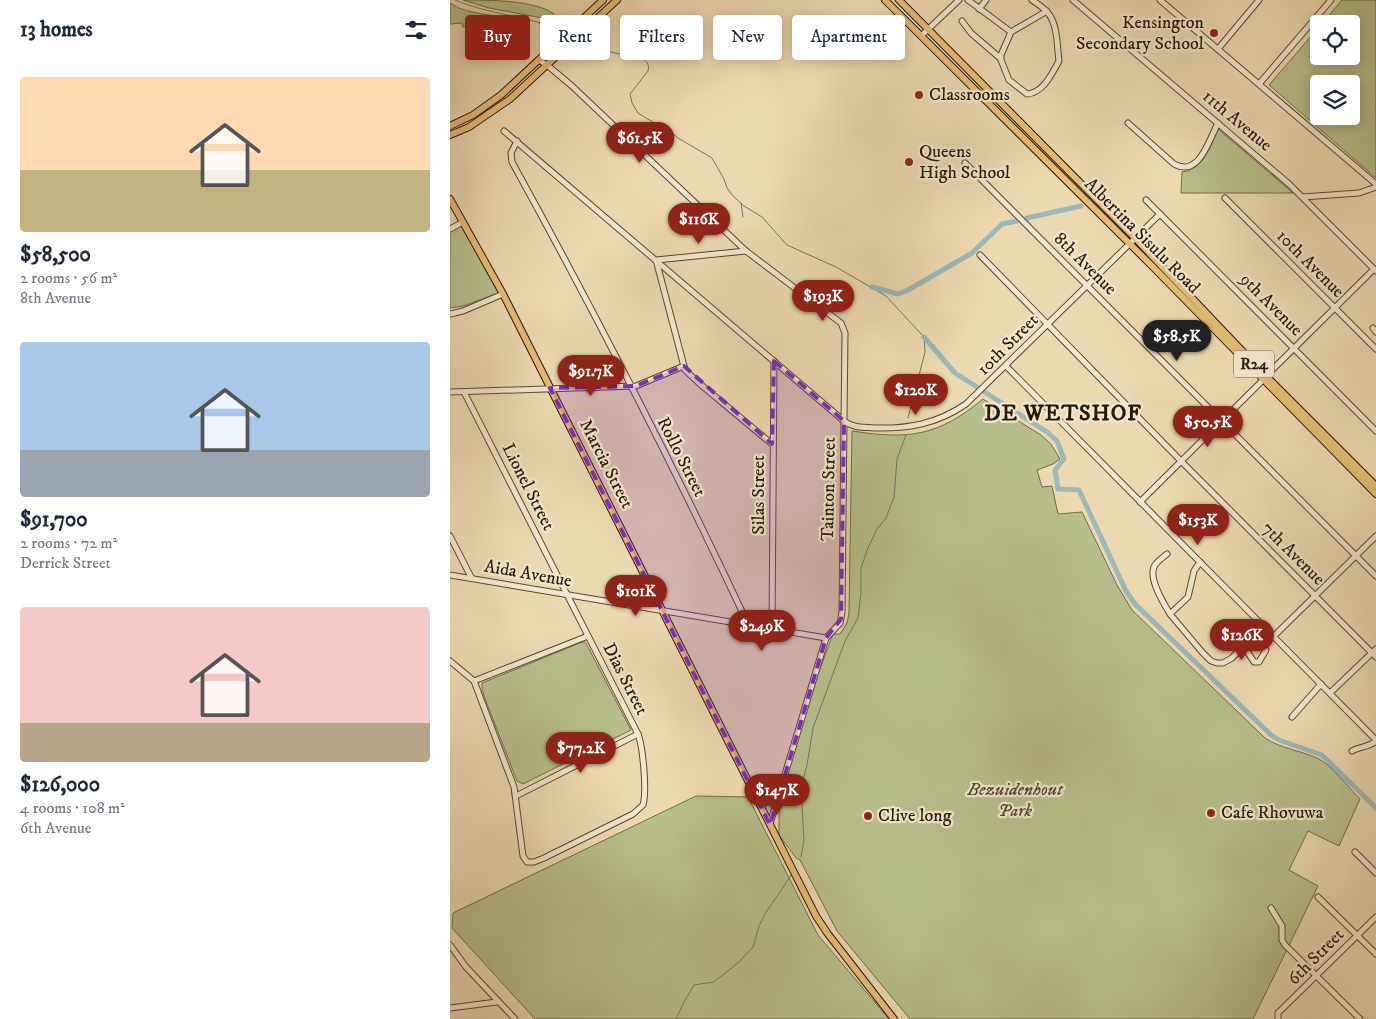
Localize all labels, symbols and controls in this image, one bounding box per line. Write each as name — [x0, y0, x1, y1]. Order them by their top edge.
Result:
place label: Kensington Secondary School — [1076, 12, 1205, 55]
chip: Buy — [465, 15, 530, 60]
chip: Rent — [540, 15, 610, 60]
chip: Filters — [620, 15, 703, 60]
chip: New — [713, 15, 782, 60]
chip: Apartment — [792, 15, 905, 60]
map controls — [1310, 15, 1360, 125]
button: locate — [1310, 15, 1360, 65]
icon: filters — [402, 16, 430, 44]
text: 13 homes — [20, 17, 93, 43]
marker: Kensington Secondary School — [1208, 27, 1220, 39]
button: layers — [1310, 75, 1360, 125]
place label: Classrooms — [929, 84, 1010, 106]
street label: 11th Avenue — [1198, 86, 1276, 156]
marker: Classrooms — [913, 89, 925, 101]
icon: home — [180, 110, 270, 200]
pin: $61.5K — [599, 121, 681, 164]
text: $61.5K — [617, 128, 663, 148]
place label: Queens High School — [919, 141, 1011, 184]
marker: Queens High School — [903, 156, 915, 168]
street label: Albertina Sisulu Road — [1080, 174, 1204, 298]
pin: $116K — [664, 202, 734, 245]
text: $116K — [679, 209, 719, 229]
street label: 10th Avenue — [1271, 225, 1349, 303]
street label: 8th Avenue — [1049, 228, 1121, 300]
text: $58,500 — [20, 242, 91, 268]
text: 2 rooms · 56 m² — [20, 268, 117, 288]
street label: 9th Avenue — [1234, 268, 1307, 341]
pin: $193K — [788, 280, 858, 322]
text: $193K — [803, 286, 843, 306]
text: 8th Avenue — [20, 288, 91, 308]
street label: 10th Street — [973, 310, 1043, 380]
pin: $58.5K — [1136, 320, 1218, 362]
text: $58.5K — [1153, 326, 1201, 346]
road number: R24 — [1234, 350, 1274, 378]
pin: $91.7K — [550, 354, 632, 397]
text: $91.7K — [568, 361, 614, 381]
pin: $120K — [881, 374, 951, 416]
icon: home — [180, 375, 270, 465]
text: $120K — [895, 380, 937, 400]
district label: DE WETSHOF — [984, 400, 1142, 427]
pin: $50.5K — [1167, 406, 1249, 448]
text: $50.5K — [1184, 412, 1232, 432]
street label: Rollo Street — [652, 413, 711, 501]
street label: Marcia Street — [574, 416, 638, 513]
street label: Tainton Street — [817, 437, 841, 541]
street label: Lionel Street — [497, 440, 559, 535]
street label: Silas Street — [748, 455, 770, 535]
pin: $153K — [1163, 504, 1233, 546]
text: $91,700 — [20, 507, 88, 533]
text: $153K — [1178, 510, 1218, 530]
street label: 7th Avenue — [1257, 518, 1329, 590]
text: 2 rooms · 72 m² — [20, 533, 117, 553]
text: Derrick Street — [20, 553, 111, 573]
street label: Aida Avenue — [483, 555, 573, 593]
pin: $101K — [601, 574, 671, 617]
text: $101K — [616, 581, 656, 601]
pin: $249K — [727, 610, 797, 652]
text: $249K — [739, 616, 785, 636]
pin: $126K — [1207, 618, 1277, 661]
text: $126K — [1221, 625, 1263, 645]
street label: Dias Street — [597, 639, 653, 719]
icon: home — [180, 640, 270, 730]
pin: $77.2K — [540, 732, 622, 774]
text: $77.2K — [557, 738, 605, 758]
text: $126,000 — [20, 772, 100, 798]
pin: $147K — [742, 774, 812, 816]
park label: Bezuidenhout Park — [966, 779, 1064, 822]
text: $147K — [756, 780, 798, 800]
text: 4 rooms · 108 m² — [20, 798, 125, 818]
place label: Cafe Rhovuwa — [1221, 802, 1324, 824]
place label: Clive long — [878, 805, 952, 827]
marker: Cafe Rhovuwa — [1205, 807, 1217, 819]
marker: Clive long — [862, 810, 874, 822]
text: 6th Avenue — [20, 818, 91, 838]
street label: 6th Street — [1283, 924, 1349, 990]

